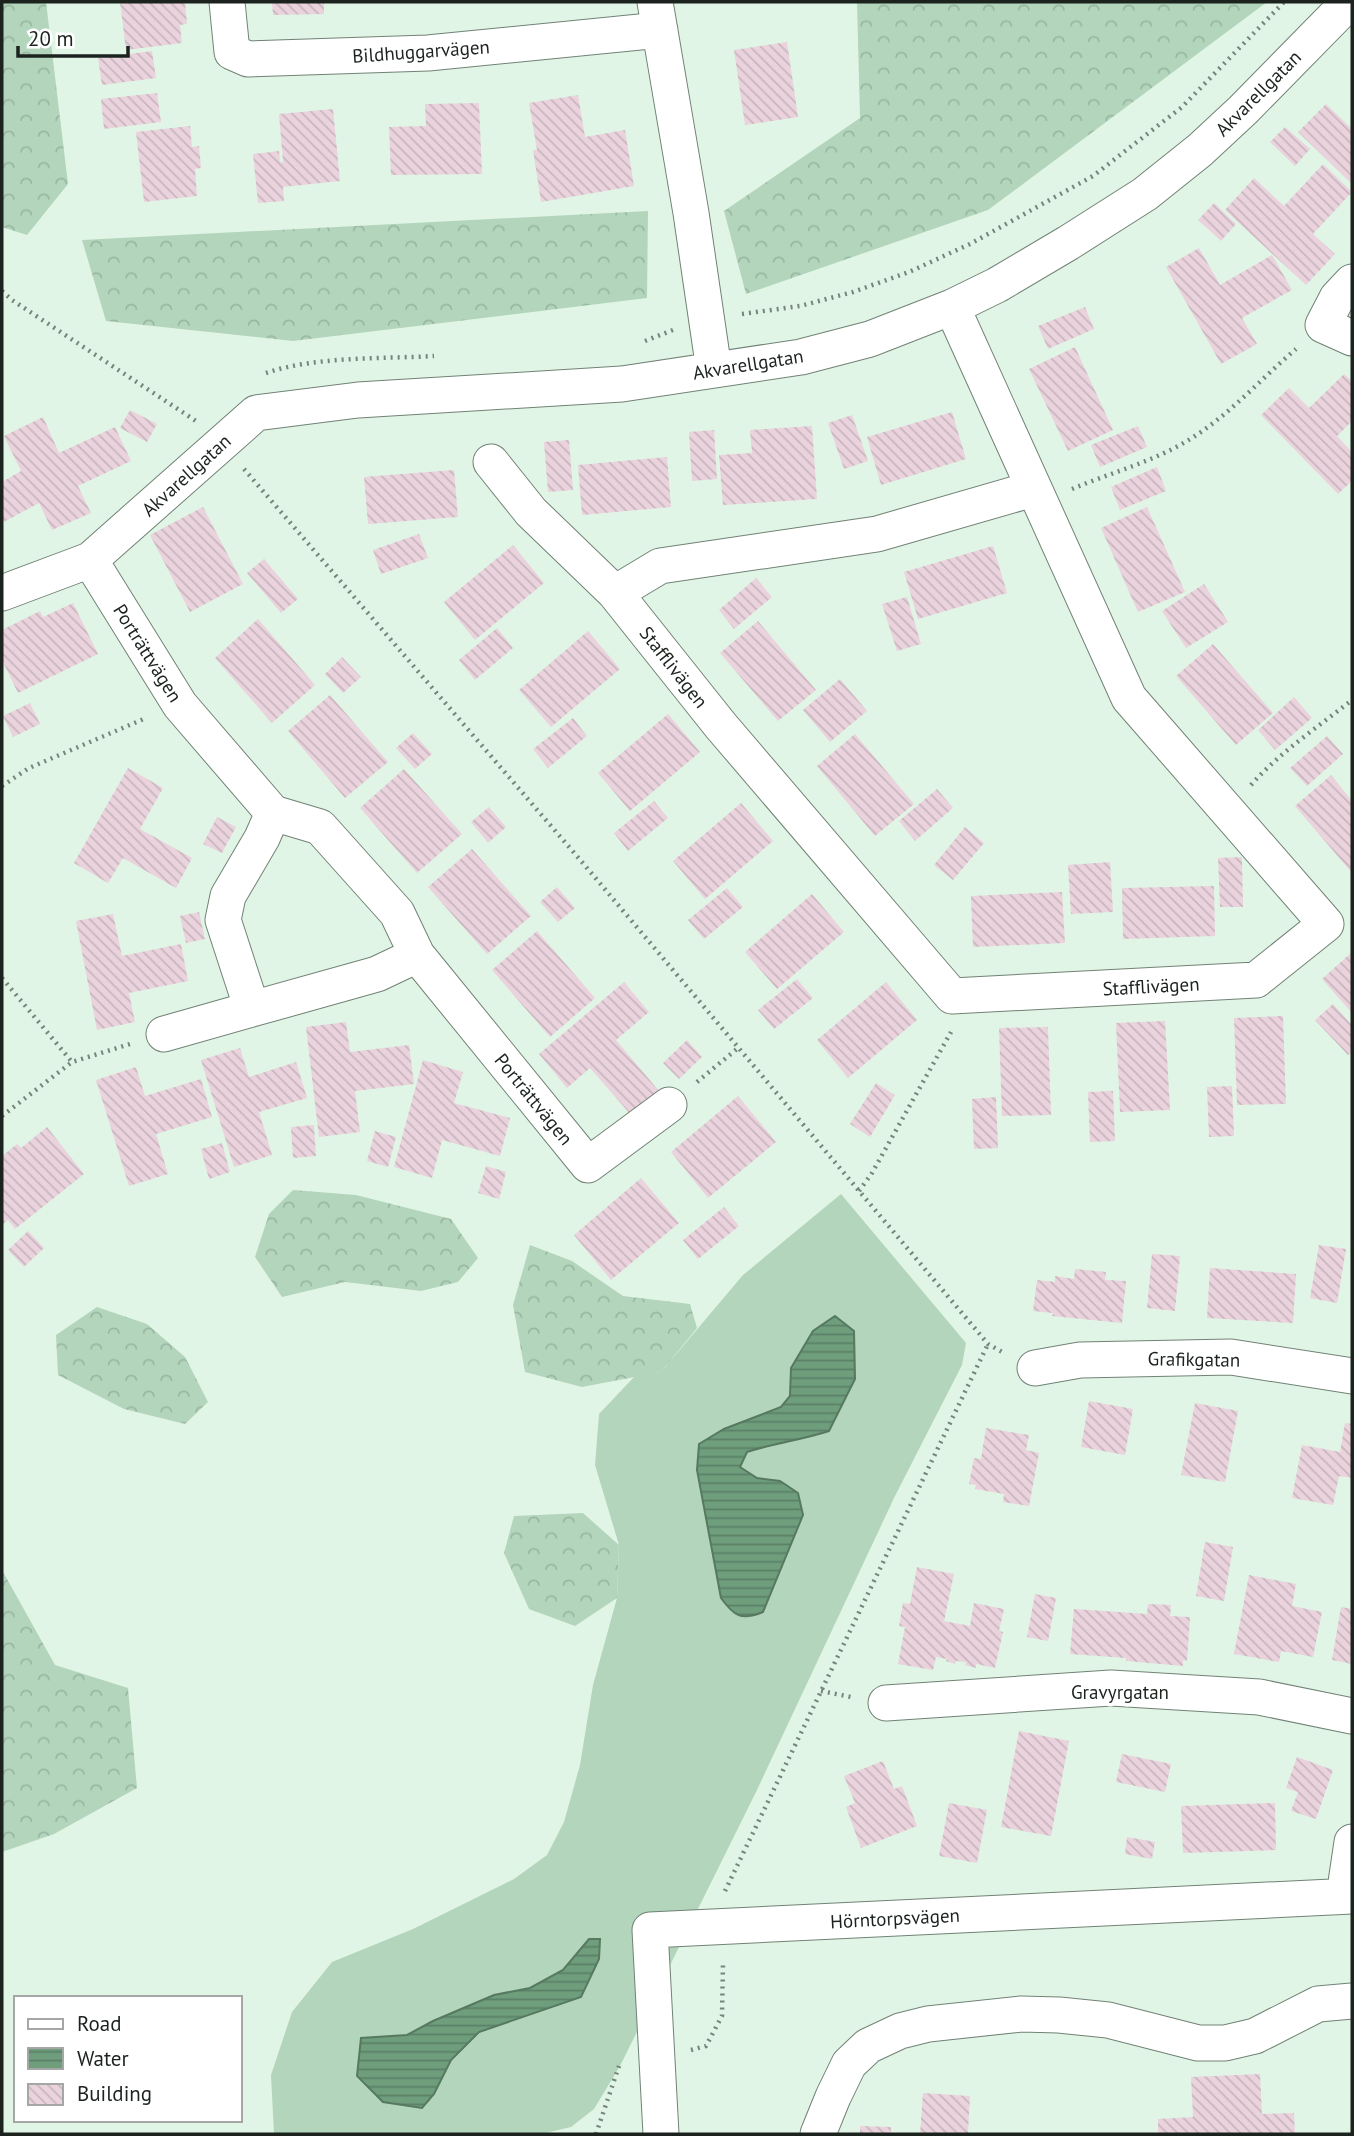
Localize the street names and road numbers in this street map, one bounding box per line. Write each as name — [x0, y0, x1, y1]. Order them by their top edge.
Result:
street label: Bildhuggarvägen — [351, 34, 491, 68]
street label: Akvarellgatan — [1210, 45, 1306, 141]
street label: Akvarellgatan — [691, 343, 805, 385]
street label: Akvarellgatan — [136, 429, 236, 521]
street label: Porträttvägen — [108, 599, 188, 707]
street label: Stafflivägen — [635, 621, 713, 713]
street label: Stafflivägen — [1102, 971, 1200, 1001]
street label: Porträttvägen — [490, 1048, 578, 1150]
street label: Grafikgatan — [1148, 1346, 1240, 1372]
street label: Gravyrgatan — [1071, 1680, 1169, 1704]
street label: Hörntorpsvägen — [830, 1903, 960, 1933]

